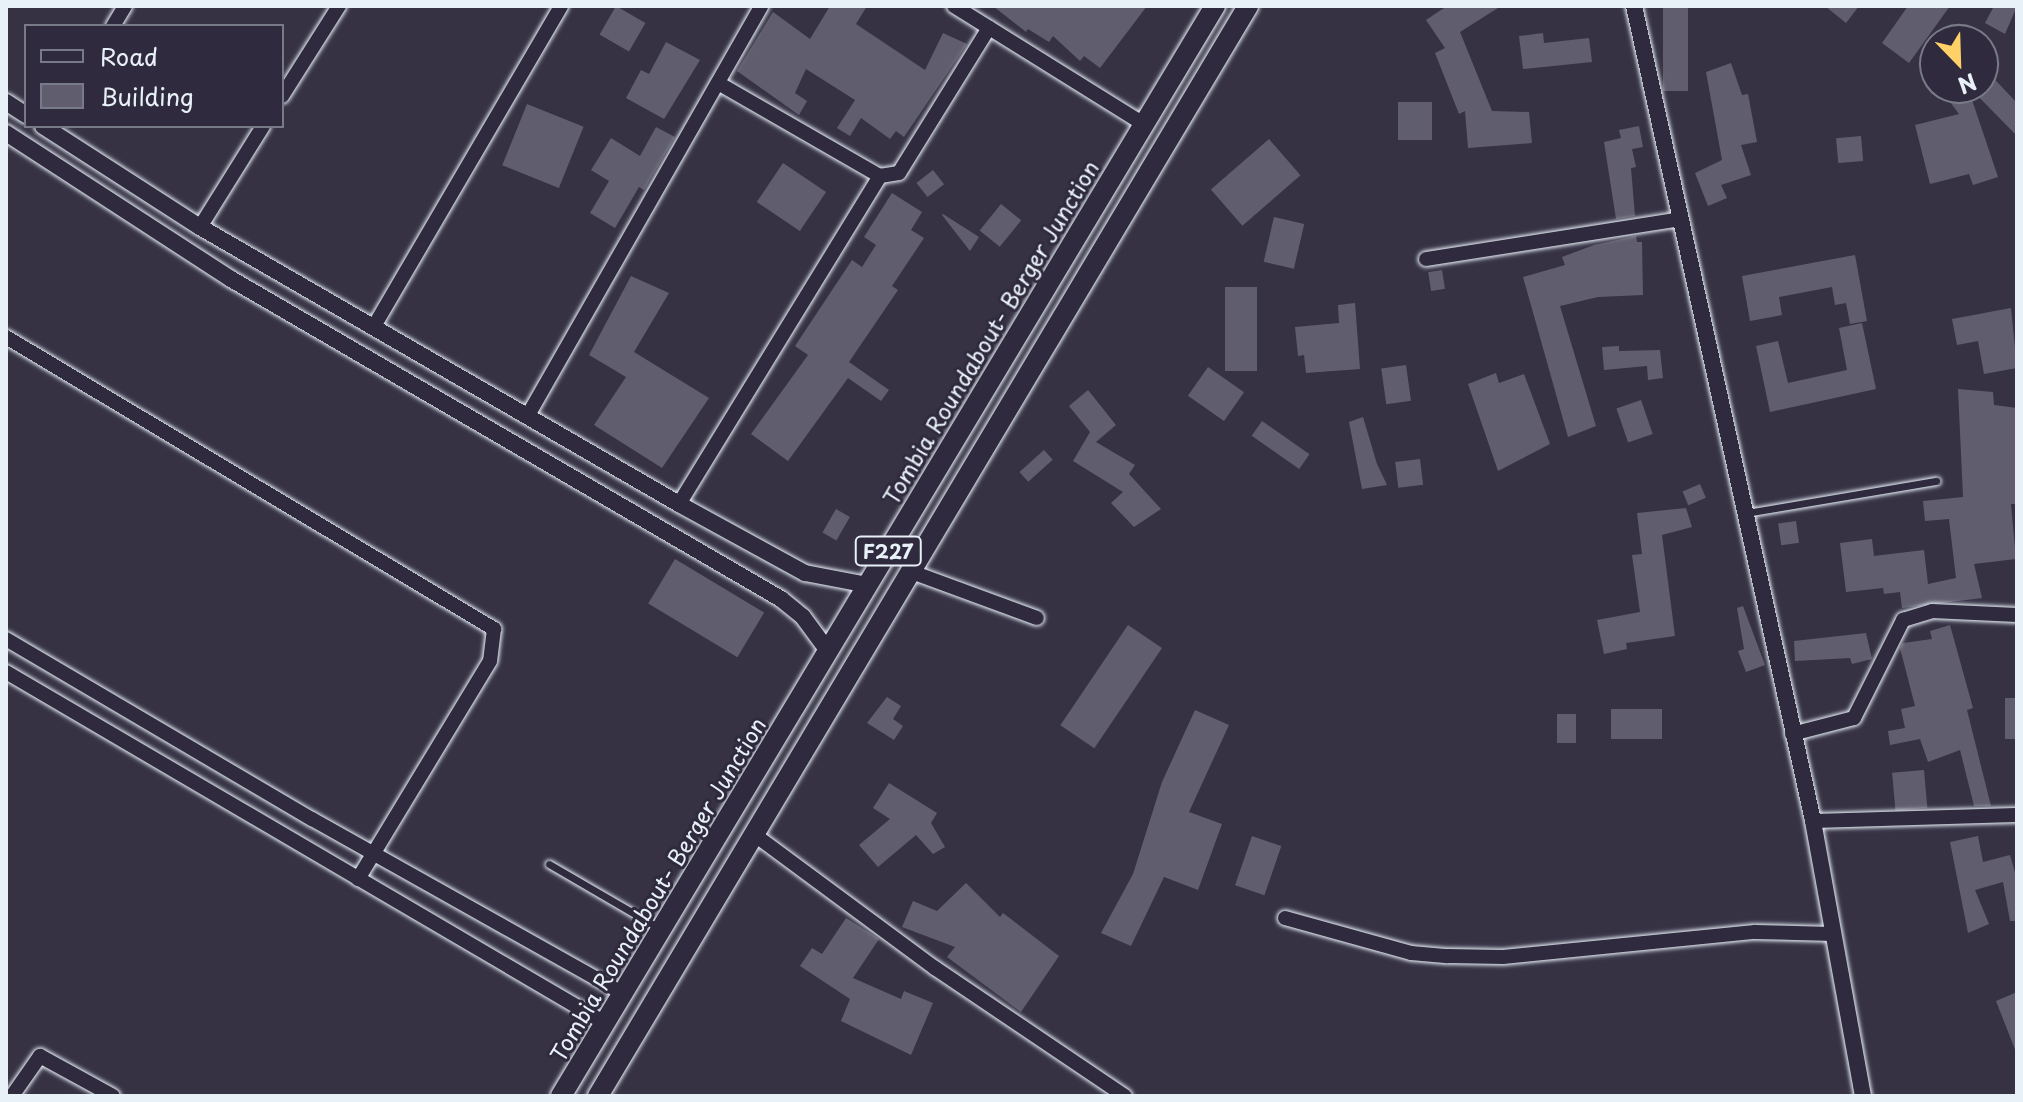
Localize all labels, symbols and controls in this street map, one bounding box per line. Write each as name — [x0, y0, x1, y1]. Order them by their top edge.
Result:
legend — [24, 24, 284, 128]
north arrow — [1919, 24, 1999, 104]
text: Road — [100, 38, 158, 74]
text: N — [1953, 66, 1982, 103]
text: Building — [100, 78, 194, 114]
street label: Tombia Roundabout- Berger Junction — [876, 154, 1104, 510]
road number: F227 — [854, 535, 922, 567]
street label: Tombia Roundabout- Berger Junction — [543, 711, 771, 1067]

